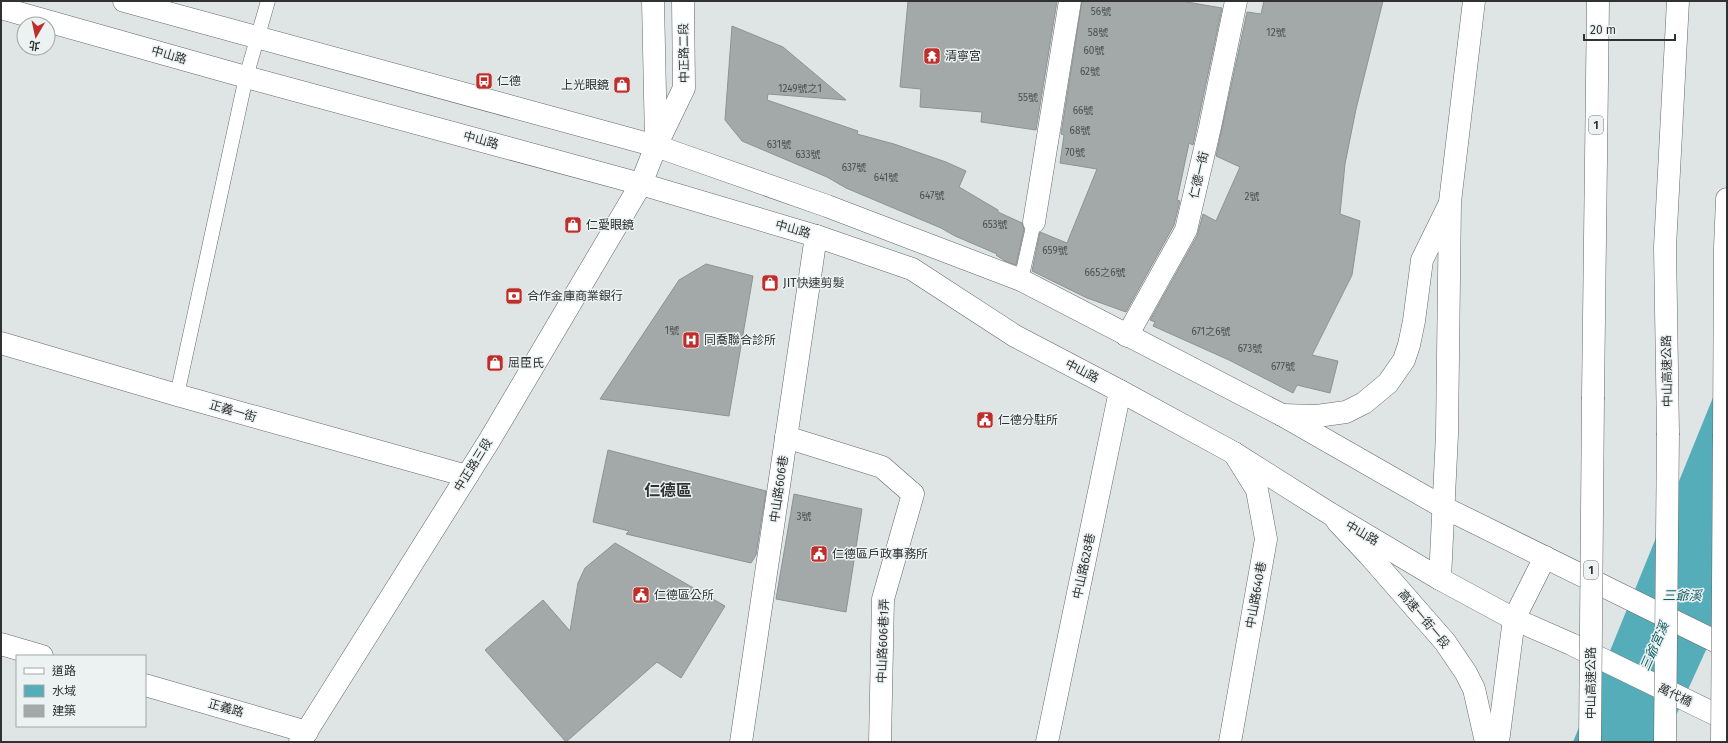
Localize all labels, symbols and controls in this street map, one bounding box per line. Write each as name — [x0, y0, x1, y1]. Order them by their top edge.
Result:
house number: 56號 — [1091, 6, 1111, 18]
north arrow — [16, 16, 56, 56]
scale bar — [1584, 16, 1675, 42]
street label: 中正路二段 — [676, 23, 692, 83]
text: 20 m — [1590, 23, 1616, 37]
house number: 58號 — [1088, 27, 1108, 39]
house number: 12號 — [1266, 27, 1286, 39]
text: 北 — [28, 38, 41, 53]
street label: 中山路 — [150, 43, 188, 67]
house number: 60號 — [1084, 45, 1104, 57]
temple icon: 清寧宮 — [922, 46, 942, 66]
place label: 清寧宮 — [945, 49, 981, 63]
house number: 62號 — [1080, 66, 1100, 78]
bus stop icon: 仁德 — [474, 71, 494, 91]
place label: 仁德 — [497, 74, 521, 88]
shop icon: 上光眼鏡 — [612, 75, 632, 95]
place label: 上光眼鏡 — [561, 78, 609, 92]
house number: 1249號之1 — [778, 83, 822, 95]
house number: 55號 — [1018, 92, 1038, 104]
house number: 66號 — [1073, 105, 1093, 117]
road number: 1 — [1589, 116, 1603, 134]
house number: 68號 — [1070, 125, 1090, 137]
street label: 中山路 — [462, 129, 500, 151]
house number: 631號 — [767, 139, 791, 151]
house number: 70號 — [1065, 147, 1085, 159]
house number: 633號 — [795, 149, 821, 161]
street label: 仁德一街 — [1187, 150, 1211, 200]
house number: 637號 — [842, 162, 866, 174]
house number: 641號 — [874, 172, 898, 184]
house number: 647號 — [920, 190, 944, 202]
house number: 2號 — [1245, 191, 1259, 203]
shop icon: 仁愛眼鏡 — [563, 215, 583, 235]
street label: 中山路 — [774, 217, 812, 241]
place label: 仁愛眼鏡 — [586, 218, 634, 232]
house number: 653號 — [982, 219, 1008, 231]
house number: 659號 — [1042, 245, 1068, 257]
house number: 665之6號 — [1085, 267, 1125, 279]
shop icon: JIT快速剪髮 — [760, 273, 780, 293]
place label: JIT快速剪髮 — [783, 276, 844, 290]
bank icon: 合作金庫商業銀行 — [504, 286, 524, 306]
place label: 合作金庫商業銀行 — [527, 289, 623, 303]
house number: 1號 — [665, 325, 679, 337]
house number: 671之6號 — [1192, 326, 1231, 338]
hospital icon: 同喬聯合診所 — [681, 330, 701, 350]
place label: 同喬聯合診所 — [704, 333, 776, 347]
street label: 中山高速公路 — [1659, 335, 1675, 407]
house number: 673號 — [1238, 343, 1262, 355]
shop icon: 屈臣氏 — [485, 353, 505, 373]
place label: 屈臣氏 — [508, 356, 544, 370]
street label: 中山路 — [1063, 357, 1101, 385]
house number: 677號 — [1271, 361, 1295, 373]
street label: 正義一街 — [208, 398, 258, 424]
public building icon: 仁德分駐所 — [975, 410, 995, 430]
place label: 仁德分駐所 — [998, 413, 1058, 427]
street label: 中正路三段 — [451, 436, 495, 494]
street label: 中山路606巷 — [767, 455, 791, 523]
district label: 仁德區 — [644, 481, 692, 500]
house number: 3號 — [797, 511, 812, 523]
street label: 中山路 — [1343, 518, 1381, 548]
street label: 中山路628巷 — [1070, 532, 1098, 600]
public building icon: 仁德區戶政事務所 — [809, 544, 829, 564]
place label: 仁德區戶政事務所 — [832, 547, 928, 561]
street label: 中山路640巷 — [1243, 561, 1269, 629]
road number: 1 — [1584, 561, 1598, 579]
public building icon: 仁德區公所 — [631, 585, 651, 605]
street label: 高速一街一段 — [1395, 587, 1453, 651]
place label: 仁德區公所 — [654, 588, 714, 602]
water label: 三爺溪 — [1662, 588, 1703, 603]
street label: 中山路606巷1弄 — [875, 598, 891, 684]
water label: 三爺宮溪 — [1637, 618, 1673, 673]
street label: 中山高速公路 — [1584, 647, 1598, 719]
legend — [16, 655, 146, 727]
text: 道路 — [52, 664, 76, 678]
street label: 萬代橋 — [1656, 681, 1694, 709]
text: 水域 — [52, 684, 76, 698]
street label: 正義路 — [207, 696, 245, 720]
text: 建築 — [52, 704, 76, 718]

